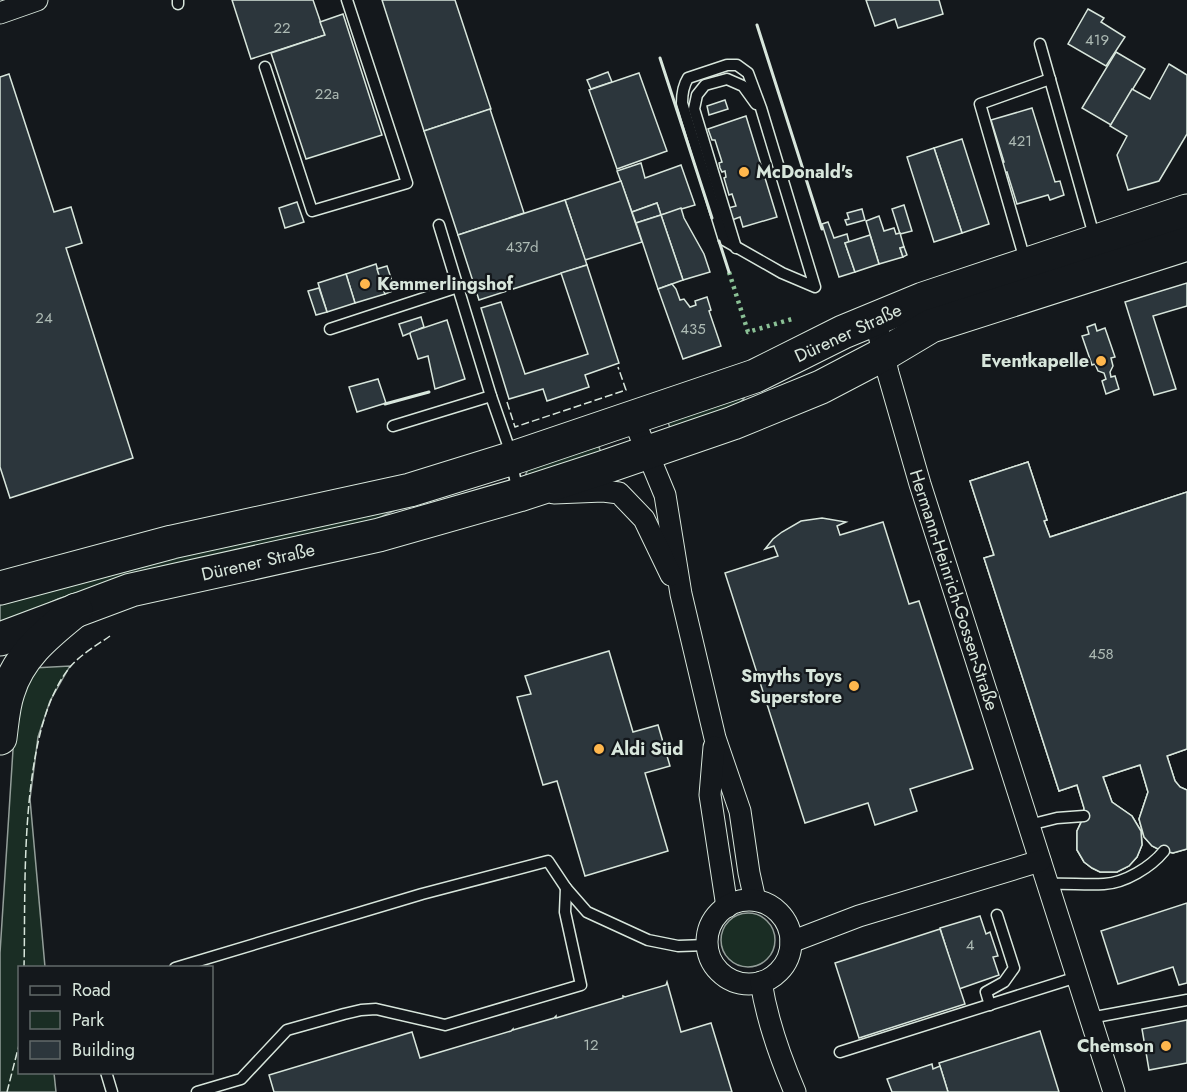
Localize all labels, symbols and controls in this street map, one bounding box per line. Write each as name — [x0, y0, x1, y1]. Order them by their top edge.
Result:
house number: 22 — [273, 17, 291, 39]
house number: 419 — [1085, 29, 1109, 51]
house number: 22a — [315, 83, 339, 105]
house number: 421 — [1008, 130, 1032, 152]
place label: McDonald's — [756, 159, 853, 185]
marker: McDonald's — [737, 165, 751, 179]
house number: 437d — [505, 236, 539, 258]
place label: Kemmerlingshof — [377, 271, 514, 297]
marker: Kemmerlingshof — [358, 277, 372, 291]
street label: Dürener Straße — [790, 297, 906, 369]
house number: 24 — [35, 307, 53, 329]
house number: 435 — [680, 318, 706, 340]
place label: Eventkapelle — [981, 348, 1089, 374]
marker: Eventkapelle — [1094, 354, 1108, 368]
street label: Hermann-Heinrich-Gossen-Straße — [903, 466, 1005, 714]
street label: Dürener Straße — [199, 536, 317, 588]
house number: 458 — [1088, 643, 1114, 665]
place label: Smyths Toys Superstore — [741, 663, 842, 710]
marker: Smyths Toys Superstore — [847, 679, 861, 693]
place label: Aldi Süd — [610, 736, 683, 762]
marker: Aldi Süd — [592, 742, 606, 756]
house number: 4 — [966, 934, 975, 956]
legend — [18, 966, 213, 1074]
text: Road — [72, 977, 111, 1003]
text: Park — [72, 1007, 104, 1033]
place label: Chemson — [1077, 1033, 1154, 1059]
house number: 12 — [583, 1034, 599, 1056]
text: Building — [72, 1037, 135, 1063]
marker: Chemson — [1159, 1039, 1173, 1053]

